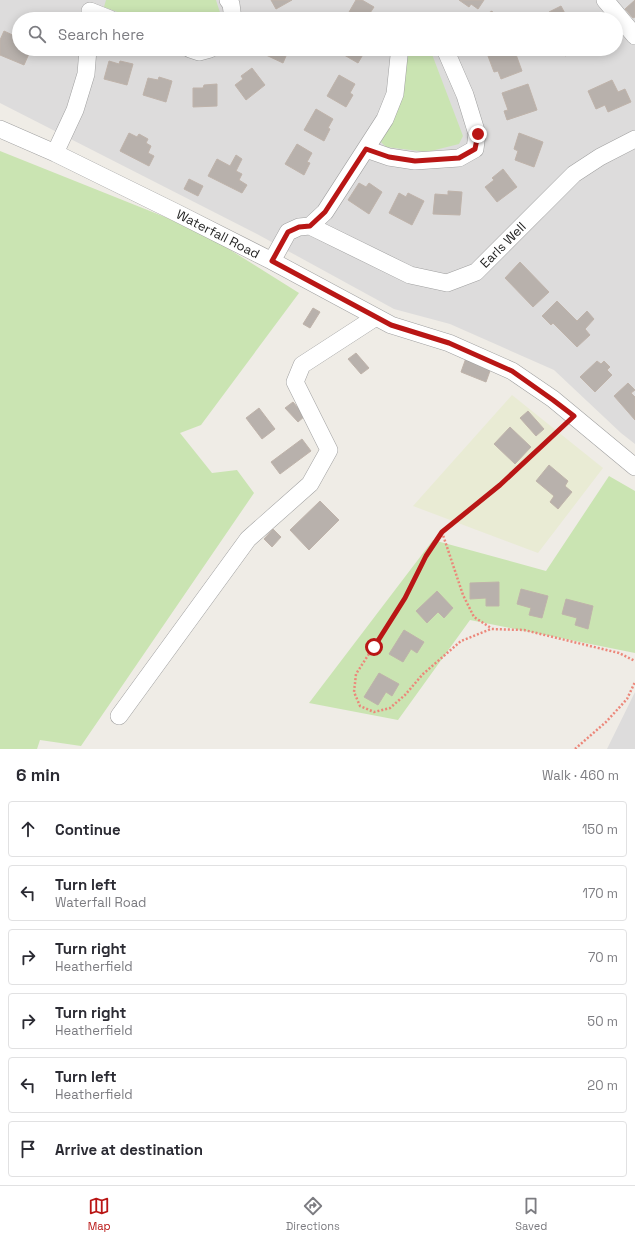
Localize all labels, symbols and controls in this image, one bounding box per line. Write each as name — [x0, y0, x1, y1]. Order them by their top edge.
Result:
search box — [12, 12, 623, 56]
icon: search — [26, 23, 48, 45]
text: Search here — [58, 25, 144, 44]
route end — [469, 125, 487, 143]
street label: Waterfall Road — [173, 206, 263, 262]
street label: Earls Well — [476, 218, 530, 272]
route start — [365, 638, 383, 656]
text: 6 min — [16, 764, 60, 786]
text: Walk · 460 m — [542, 767, 619, 784]
icon: ahead — [17, 818, 39, 840]
text: Continue — [55, 820, 121, 839]
text: 150 m — [582, 821, 618, 838]
text: Turn left — [55, 875, 117, 894]
icon: left — [17, 882, 39, 904]
text: 170 m — [582, 885, 618, 902]
text: Waterfall Road — [55, 894, 146, 911]
text: Turn right — [55, 939, 126, 958]
icon: right — [17, 946, 39, 968]
text: 70 m — [588, 949, 618, 966]
text: Heatherfield — [55, 958, 133, 975]
text: Turn right — [55, 1003, 126, 1022]
icon: right — [17, 1010, 39, 1032]
text: 50 m — [587, 1013, 618, 1030]
text: Heatherfield — [55, 1022, 133, 1039]
text: Turn left — [55, 1067, 117, 1086]
icon: left — [17, 1074, 39, 1096]
text: 20 m — [587, 1077, 618, 1094]
text: Heatherfield — [55, 1086, 133, 1103]
icon: arrive — [17, 1138, 39, 1160]
text: Arrive at destination — [55, 1140, 203, 1159]
tab: Map — [88, 1195, 111, 1233]
tab: Directions — [286, 1195, 340, 1233]
tab: Saved — [515, 1195, 547, 1233]

